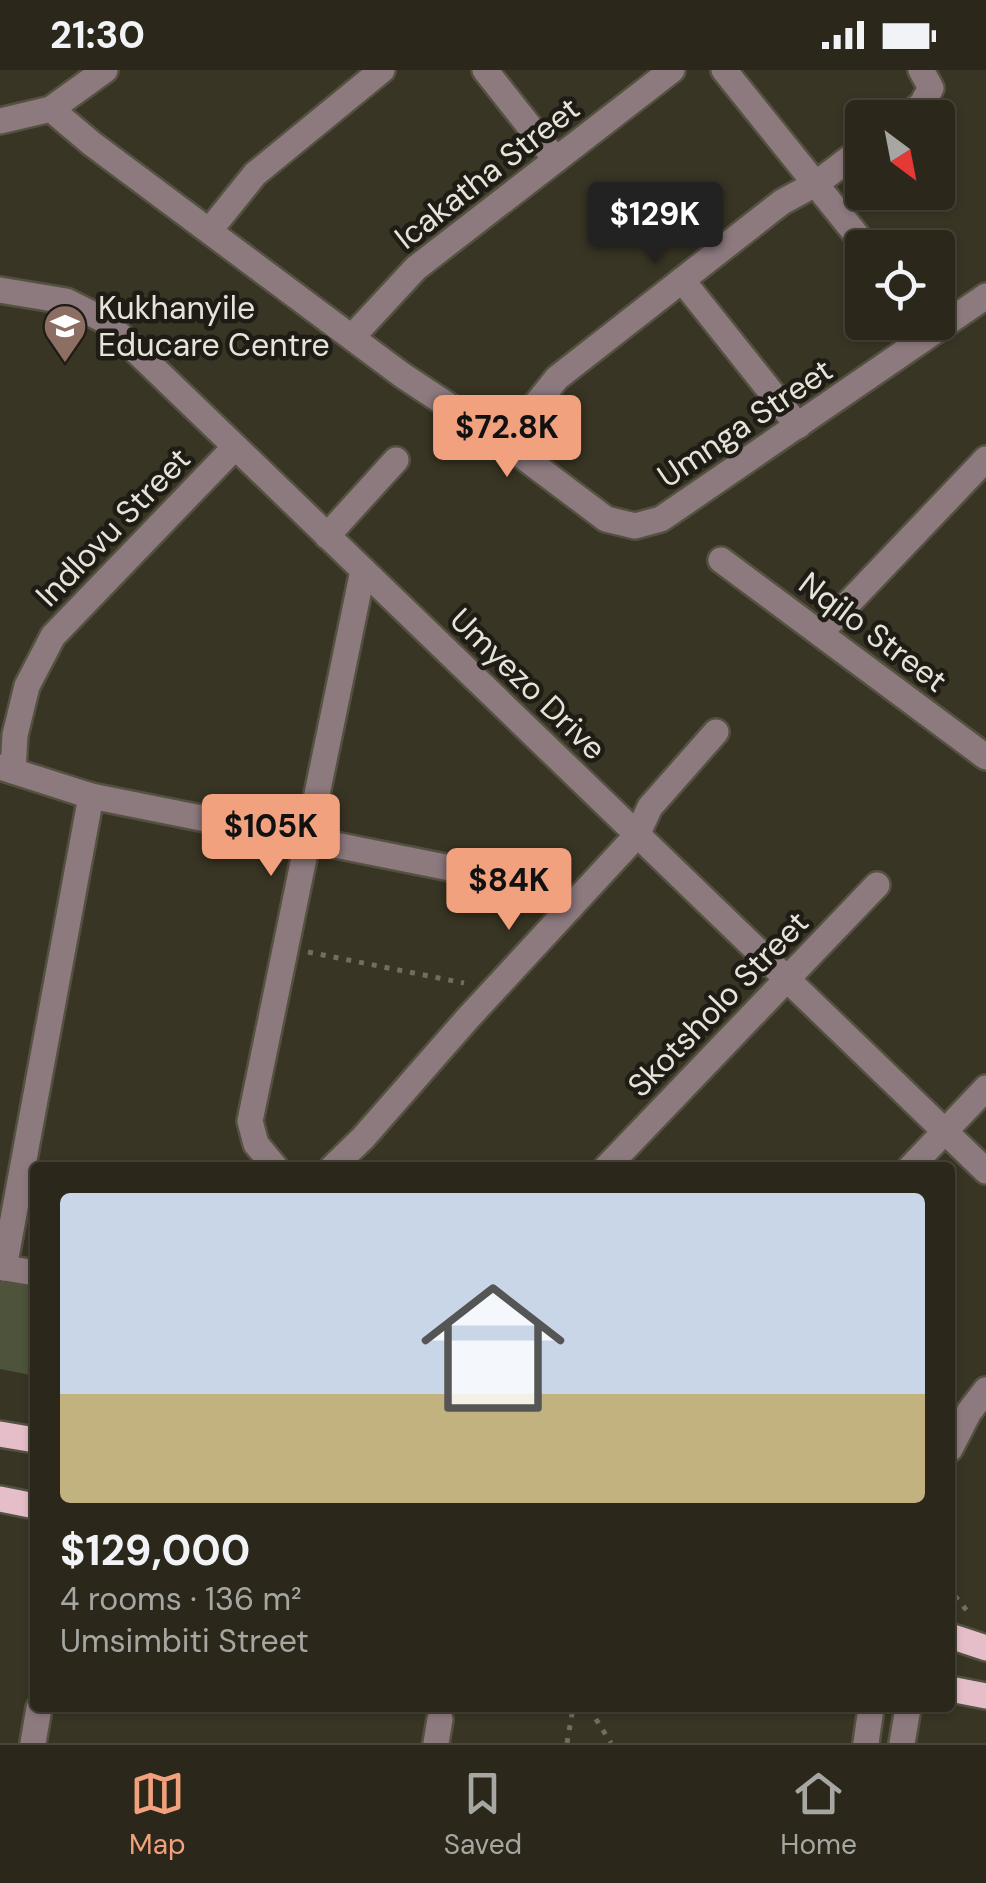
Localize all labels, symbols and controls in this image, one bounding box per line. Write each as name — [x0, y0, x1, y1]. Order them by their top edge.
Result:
text: 21:30 — [50, 10, 145, 60]
street label: Icakatha Street — [386, 88, 588, 258]
north arrow — [845, 100, 955, 210]
map controls — [845, 100, 955, 340]
pin: $129K — [585, 182, 725, 267]
text: $129K — [610, 193, 700, 235]
button: locate — [845, 230, 955, 340]
place label: Kukhanyile Educare Centre — [98, 287, 330, 366]
school or university icon: Kukhanyile Educare Centre — [42, 303, 88, 364]
street label: Umnga Street — [649, 349, 841, 497]
pin: $72.8K — [426, 395, 588, 480]
text: $72.8K — [455, 406, 559, 448]
street label: Indlovu Street — [26, 438, 200, 616]
street label: Nqilo Street — [790, 563, 956, 701]
street label: Umyezo Drive — [441, 599, 615, 769]
pin: $105K — [201, 794, 341, 879]
text: $105K — [224, 805, 318, 847]
pin: $84K — [450, 848, 568, 933]
text: $84K — [468, 859, 550, 901]
street label: Skotsholo Street — [618, 902, 818, 1106]
icon: home — [403, 1258, 583, 1438]
text: $129,000 — [60, 1523, 250, 1578]
text: 4 rooms · 136 m² — [60, 1578, 302, 1620]
text: Umsimbiti Street — [60, 1620, 309, 1662]
tab: Map — [129, 1766, 185, 1863]
tab: Saved — [444, 1766, 522, 1863]
tab: Home — [780, 1766, 857, 1863]

